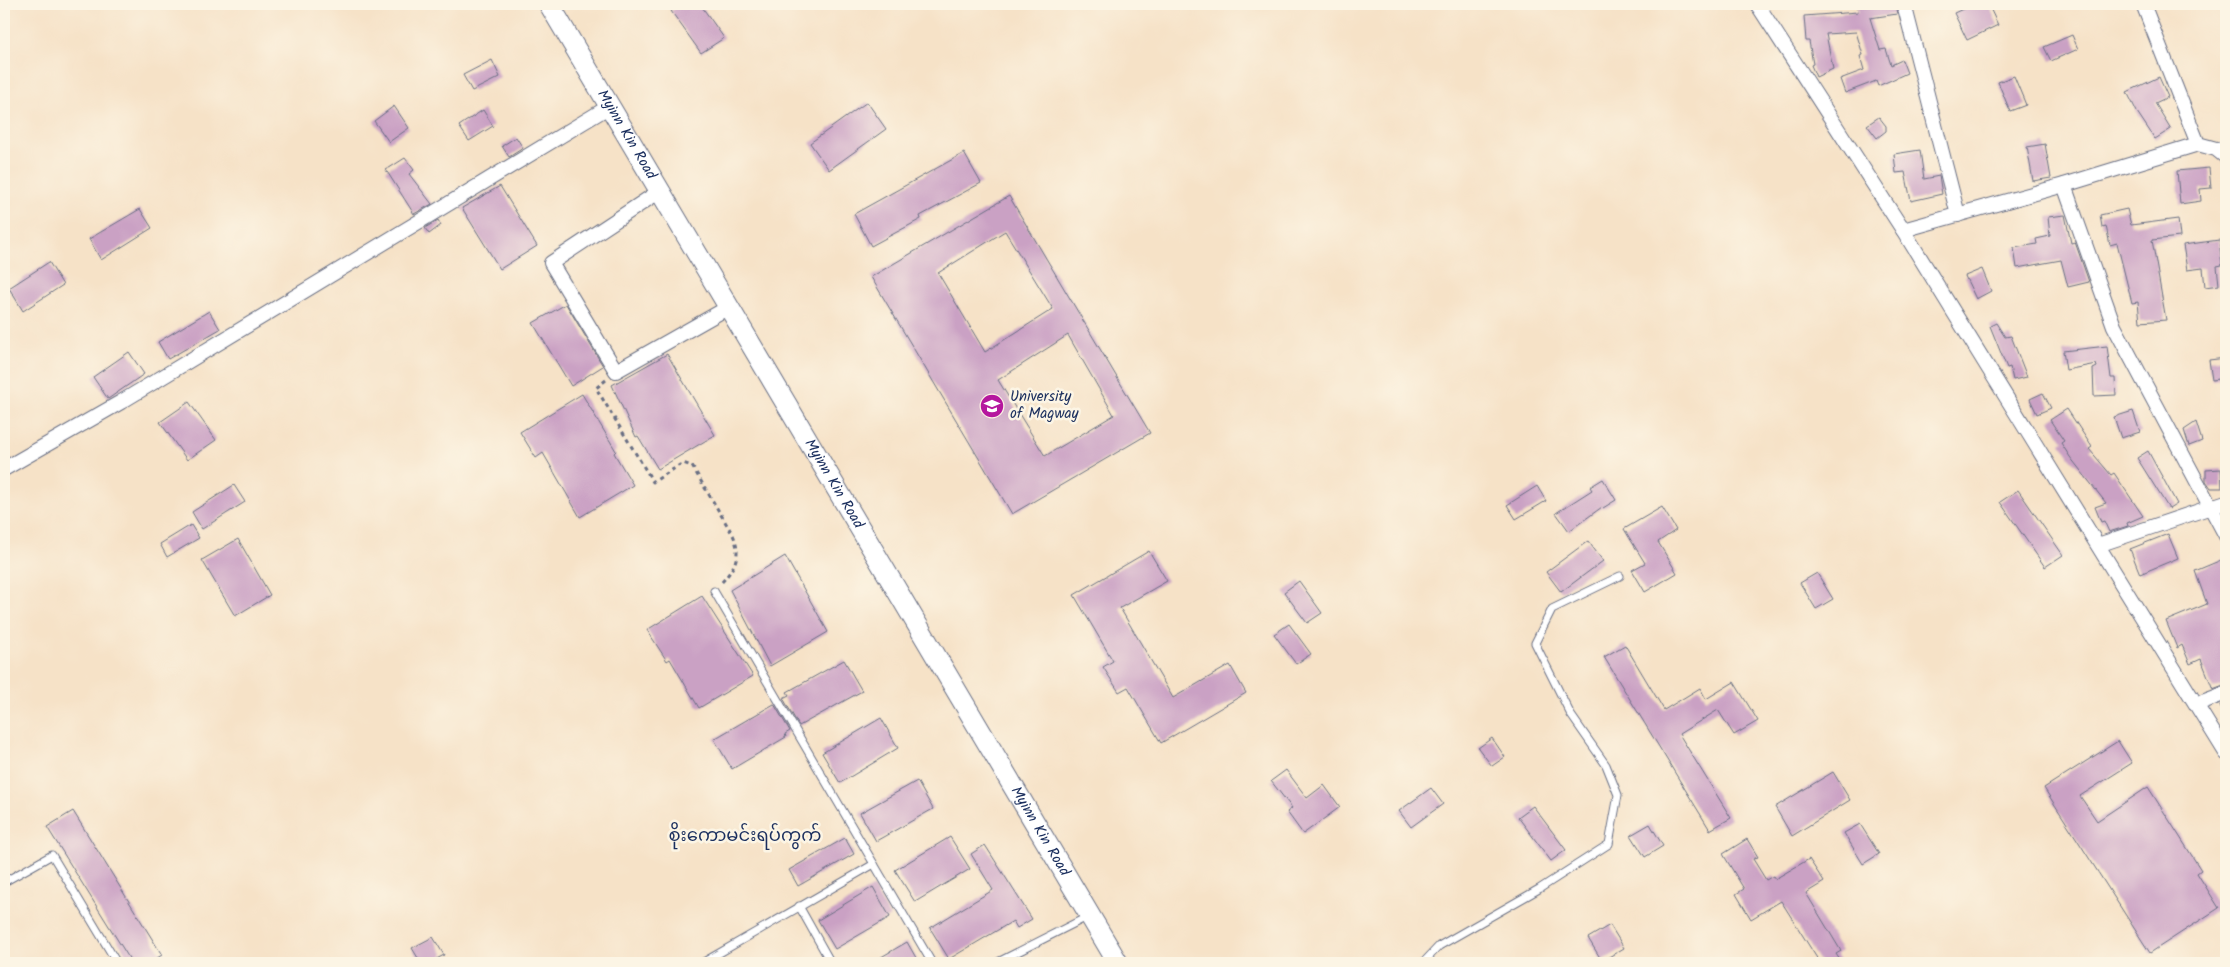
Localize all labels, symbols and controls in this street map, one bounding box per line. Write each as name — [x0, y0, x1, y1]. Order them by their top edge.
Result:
street label: Myinn Kin Road — [590, 85, 663, 185]
place label: University of Magway — [1010, 385, 1080, 426]
school or university icon: University of Magway — [979, 393, 1005, 419]
street label: Myinn Kin Road — [798, 434, 870, 534]
street label: Myinn Kin Road — [1004, 782, 1076, 881]
district label: စိုးကောမင်းရပ်ကွက် — [668, 821, 822, 851]

